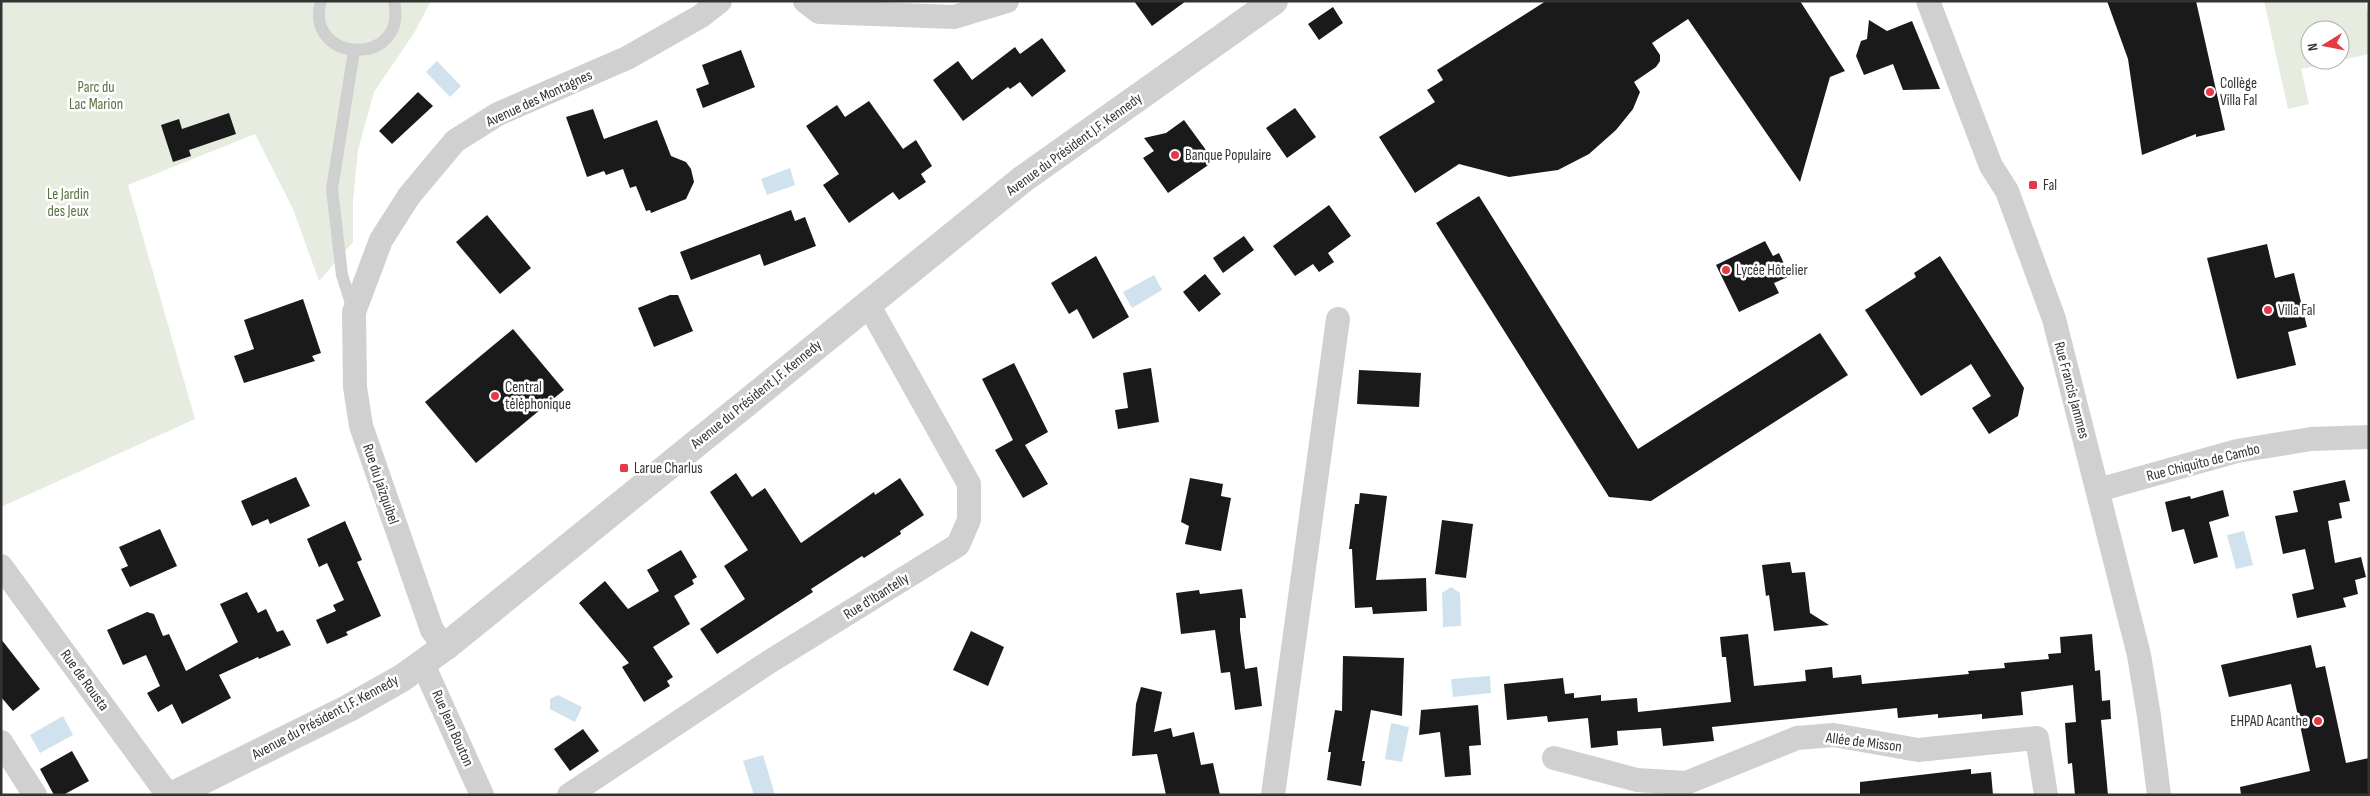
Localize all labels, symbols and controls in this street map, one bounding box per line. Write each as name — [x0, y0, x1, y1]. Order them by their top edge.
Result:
north arrow — [2300, 20, 2350, 70]
text: N — [2304, 42, 2322, 52]
street label: Avenue des Montagnes — [482, 66, 595, 132]
place label: Collège Villa Fal — [2220, 74, 2257, 110]
park label: Parc du Lac Marion — [69, 78, 123, 114]
marker: Collège Villa Fal — [2204, 86, 2216, 98]
street label: Avenue du Président J.F. Kennedy — [1002, 89, 1146, 201]
place label: Banque Populaire — [1185, 146, 1271, 165]
marker: Banque Populaire — [1169, 149, 1181, 161]
place label: Fal — [2043, 176, 2057, 195]
marker: Fal — [2027, 179, 2039, 191]
park label: Le Jardin des Jeux — [47, 185, 89, 221]
place label: Lycée Hôtelier — [1736, 261, 1809, 280]
marker: Lycée Hôtelier — [1720, 264, 1732, 276]
place label: Villa Fal — [2278, 301, 2315, 320]
marker: Villa Fal — [2262, 304, 2274, 316]
street label: Avenue du Président J.F. Kennedy — [686, 335, 826, 454]
street label: Rue Francis Jammes — [2049, 340, 2094, 441]
place label: Central téléphonique — [505, 378, 571, 414]
marker: Central téléphonique — [489, 390, 501, 402]
street label: Rue Chiquito de Cambo — [2145, 439, 2262, 486]
street label: Rue du Jaïzquibel — [358, 442, 403, 527]
place label: Larue Charlus — [634, 459, 703, 478]
marker: Larue Charlus — [618, 462, 630, 474]
street label: Rue d'Ibantelly — [840, 569, 913, 624]
street label: Rue de Rousta — [56, 646, 113, 715]
street label: Avenue du Président J.F. Kennedy — [248, 671, 402, 765]
street label: Rue Jean Bouton — [427, 687, 478, 769]
place label: EHPAD Acanthe — [2230, 712, 2308, 731]
marker: EHPAD Acanthe — [2312, 715, 2324, 727]
street label: Allée de Misson — [1824, 728, 1903, 757]

